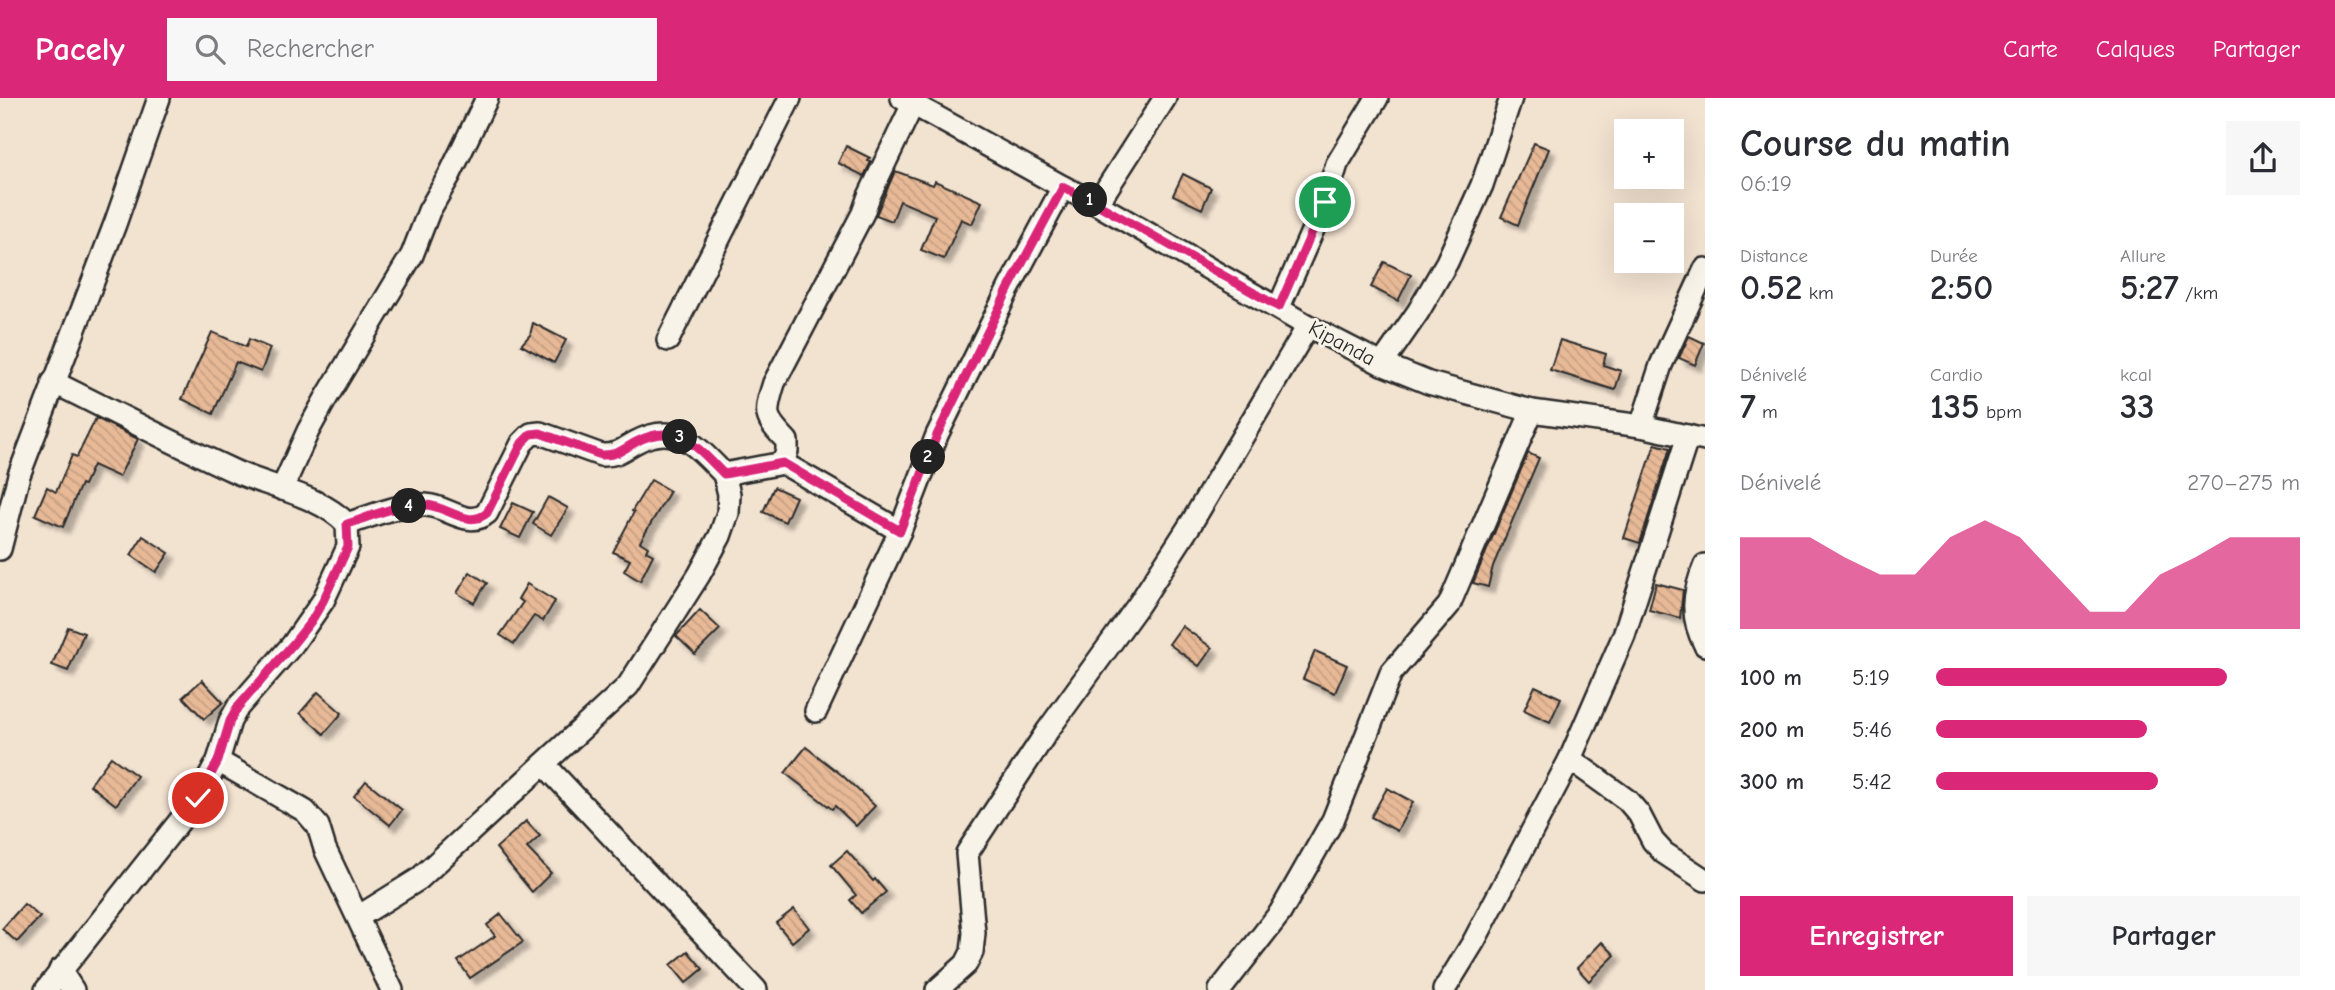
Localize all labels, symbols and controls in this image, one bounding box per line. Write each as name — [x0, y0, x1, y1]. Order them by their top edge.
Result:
search box — [167, 18, 657, 81]
text: Pacely — [35, 30, 125, 68]
icon: search — [191, 30, 229, 68]
text: Rechercher — [247, 34, 374, 64]
text: Carte — [2003, 35, 2058, 63]
text: Calques — [2096, 35, 2175, 63]
text: Partager — [2213, 35, 2300, 63]
map controls — [1614, 119, 1684, 273]
button: + — [1614, 119, 1684, 189]
button: share — [2226, 121, 2300, 195]
text: Course du matin — [1740, 122, 2011, 166]
text: 06:19 — [1740, 170, 1792, 197]
pin — [1295, 172, 1355, 232]
pin: 1 — [1072, 182, 1108, 217]
icon: arrive — [1306, 183, 1344, 221]
text: 1 — [1086, 188, 1093, 210]
button: − — [1614, 203, 1684, 273]
text: Distance — [1740, 245, 1808, 267]
text: Durée — [1930, 245, 1978, 267]
text: Allure — [2120, 245, 2166, 267]
text: 0.52 — [1740, 267, 1802, 308]
text: 2:50 — [1930, 267, 1993, 308]
text: 5:27 — [2120, 267, 2179, 308]
text: km — [1802, 282, 1834, 304]
text: /km — [2179, 282, 2218, 304]
street label: Kipanda — [1305, 315, 1379, 371]
text: Dénivelé — [1740, 364, 1807, 386]
text: Cardio — [1930, 364, 1983, 386]
text: kcal — [2120, 364, 2152, 386]
text: 7 — [1740, 386, 1756, 427]
text: 135 — [1930, 386, 1980, 427]
text: 33 — [2120, 386, 2155, 427]
text: m — [1756, 401, 1778, 423]
text: bpm — [1980, 401, 2022, 423]
pin: 3 — [662, 420, 698, 454]
text: 3 — [675, 425, 684, 447]
pin: 2 — [911, 440, 946, 474]
text: 2 — [923, 445, 932, 467]
text: Dénivelé — [1740, 469, 1821, 496]
text: 270–275 m — [2187, 469, 2300, 496]
pin: 4 — [392, 488, 426, 524]
text: 4 — [404, 494, 413, 516]
text: 100 m — [1740, 664, 1802, 691]
text: 5:19 — [1852, 664, 1890, 691]
text: 200 m — [1740, 716, 1804, 743]
text: 5:46 — [1852, 716, 1892, 743]
pin — [168, 768, 228, 828]
text: 300 m — [1740, 768, 1804, 795]
text: 5:42 — [1852, 768, 1892, 795]
icon: check — [179, 779, 217, 817]
button: Enregistrer — [1740, 896, 2013, 976]
button: Partager — [2027, 896, 2300, 976]

